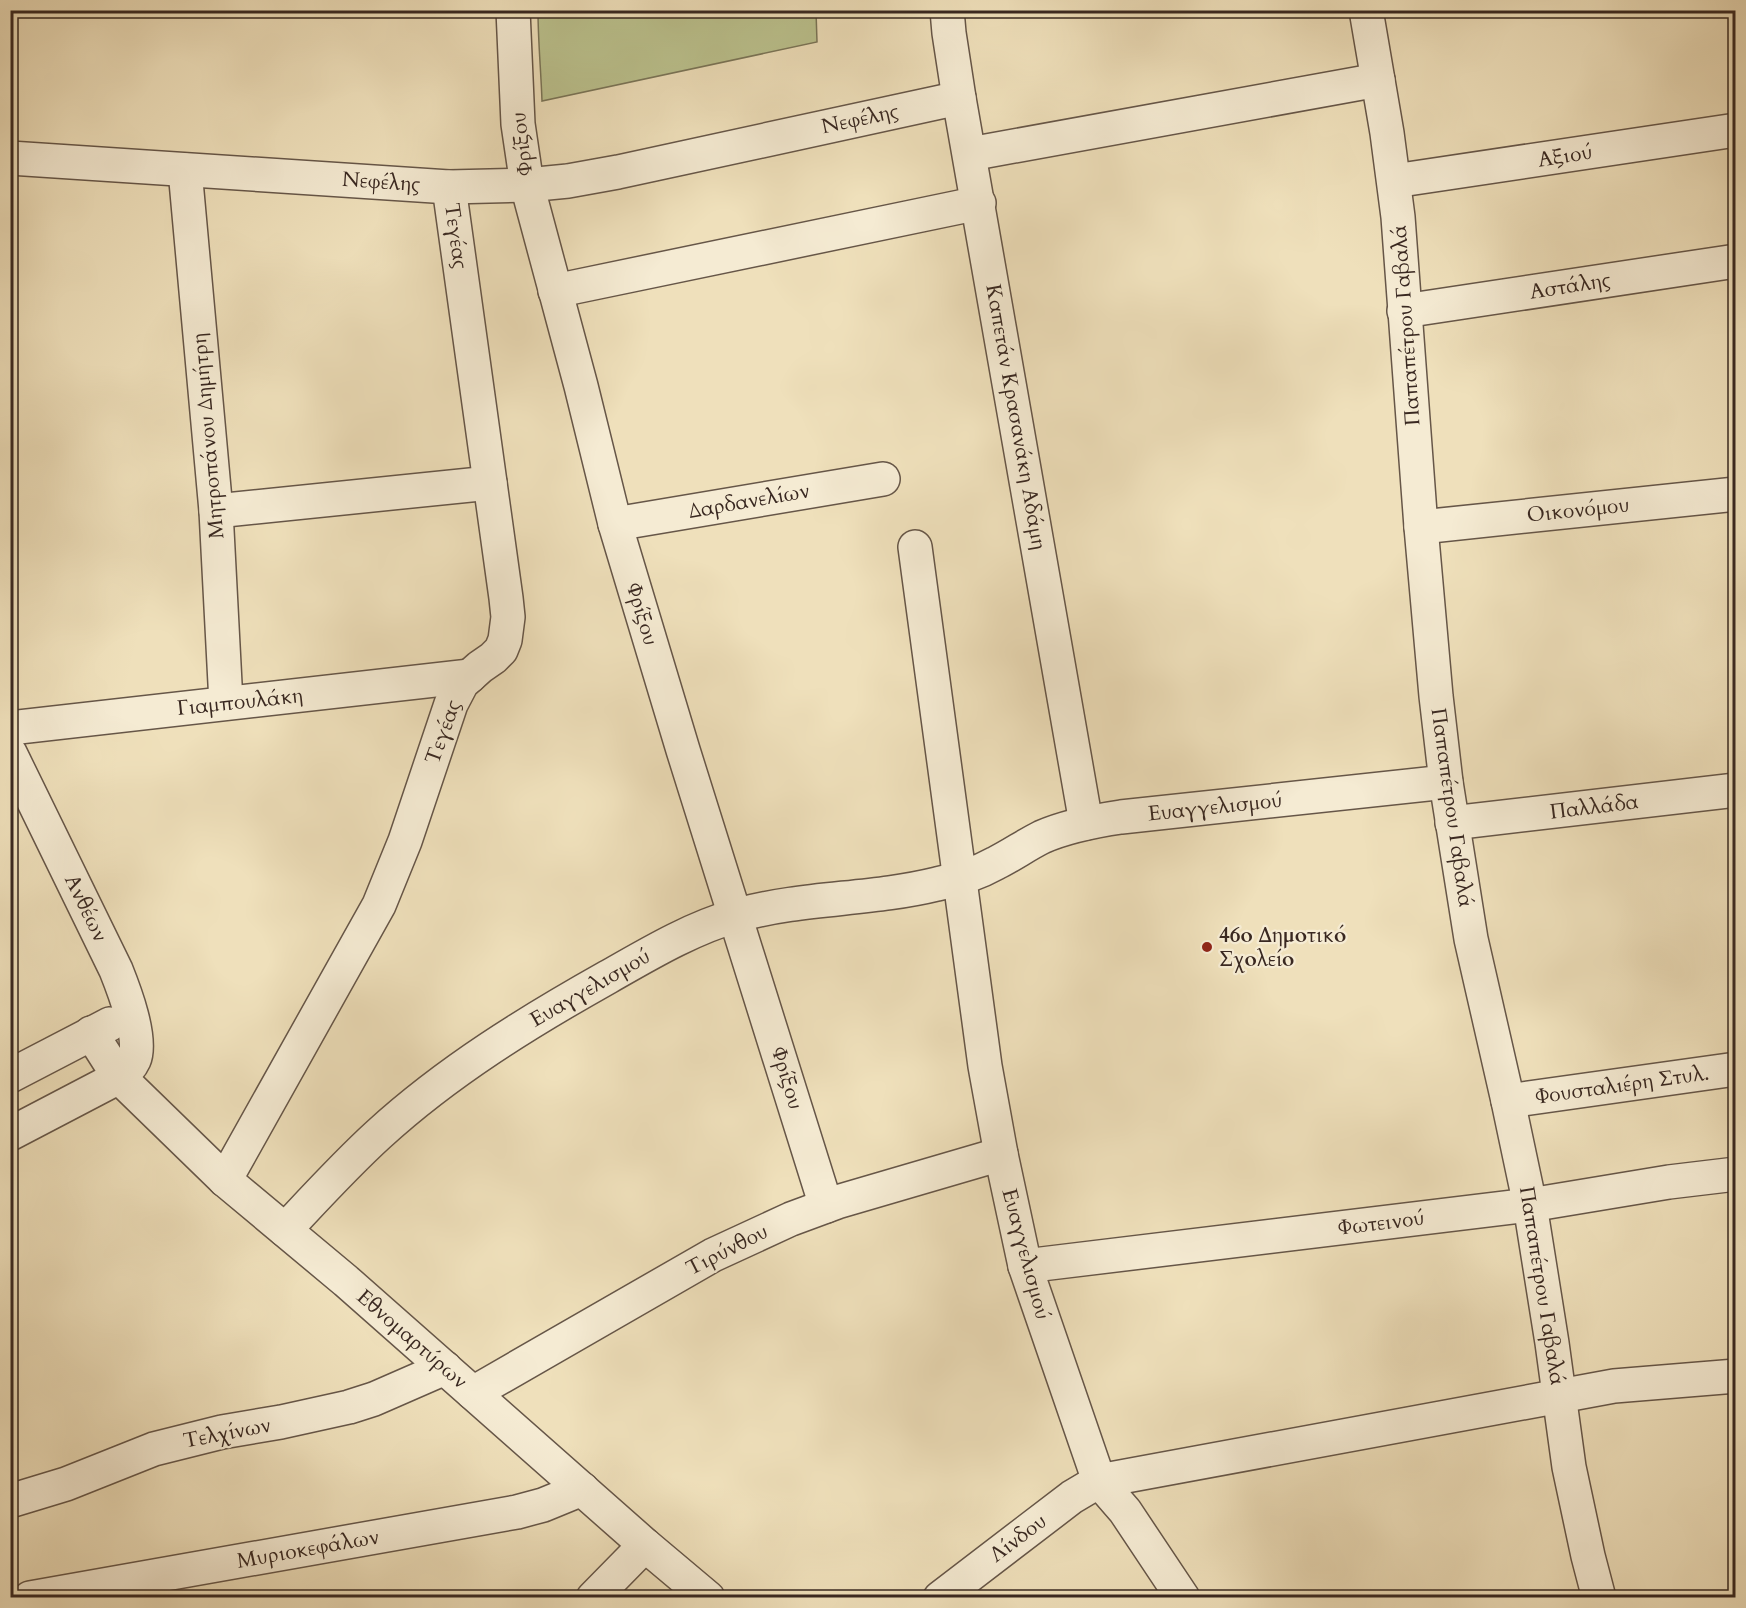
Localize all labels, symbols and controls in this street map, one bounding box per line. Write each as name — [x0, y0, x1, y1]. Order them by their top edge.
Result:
street label: Νεφέλης — [819, 97, 901, 141]
street label: Φρίξου — [504, 110, 540, 178]
street label: Αξιού — [1536, 137, 1594, 175]
street label: Νεφέλης — [341, 165, 421, 199]
street label: Τεγέας — [437, 201, 475, 271]
street label: Παπαπέτρου Γαβαλά — [1384, 223, 1428, 427]
street label: Αστάλης — [1527, 265, 1613, 307]
street label: Καπετάν Κρασανάκη Αδάμη — [978, 282, 1054, 552]
street label: Μητροπάνου Δημήτρη — [185, 332, 231, 540]
street label: Δαρδανελίων — [686, 476, 812, 526]
street label: Οικονόμου — [1525, 490, 1631, 530]
street label: Φρίξου — [619, 579, 665, 649]
street label: Γιαμπουλάκη — [176, 681, 304, 723]
street label: Τεγέας — [418, 696, 468, 768]
street label: Παπαπέτρου Γαβαλά — [1424, 706, 1480, 910]
street label: Ευαγγελισμού — [1147, 786, 1283, 828]
street label: Παλλάδα — [1548, 787, 1640, 827]
street label: Ανθέων — [57, 869, 115, 947]
place label: 46ο Δημοτικό Σχολείο — [1219, 921, 1346, 974]
marker: 46ο Δημοτικό Σχολείο — [1200, 940, 1214, 954]
street label: Ευαγγελισμού — [524, 942, 656, 1034]
street label: Φρίξου — [764, 1043, 810, 1113]
street label: Φουσταλιέρη Στυλ. — [1533, 1058, 1711, 1112]
street label: Παπαπέτρου Γαβαλά — [1512, 1184, 1572, 1388]
street label: Ευαγγελισμού — [995, 1185, 1057, 1323]
street label: Φωτεινού — [1336, 1203, 1426, 1243]
street label: Τιρύνθου — [681, 1217, 773, 1283]
street label: Εθνομαρτύρων — [350, 1283, 474, 1395]
street label: Τελχίνων — [181, 1410, 273, 1456]
street label: Λίνδου — [983, 1507, 1053, 1569]
street label: Μυριοκεφάλων — [235, 1522, 381, 1576]

